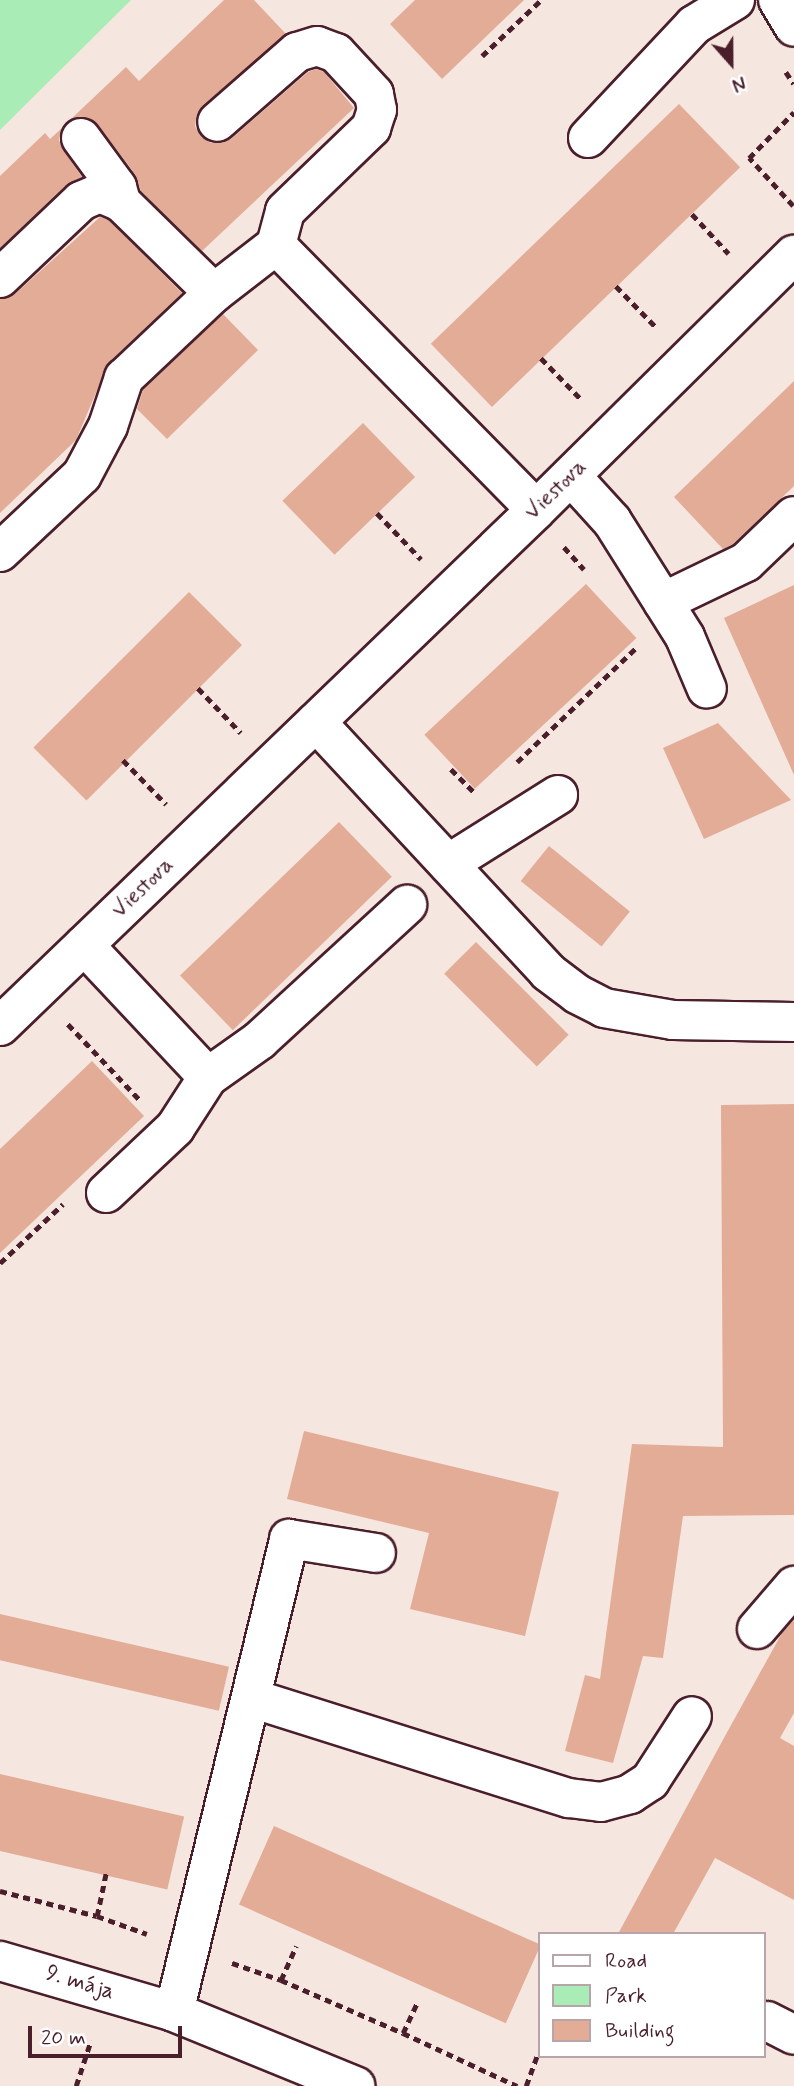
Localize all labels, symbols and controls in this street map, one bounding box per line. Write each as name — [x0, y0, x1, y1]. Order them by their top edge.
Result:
north arrow — [696, 28, 766, 98]
text: N — [728, 69, 749, 97]
street label: Viestova — [519, 454, 593, 526]
street label: Viestova — [106, 852, 180, 924]
legend — [538, 1932, 766, 2058]
text: Road — [605, 1947, 647, 1975]
street label: 9. mája — [42, 1960, 118, 2006]
text: Park — [605, 1982, 647, 2010]
scale bar — [32, 2012, 186, 2056]
text: Building — [605, 2017, 675, 2045]
text: 20 m — [41, 2024, 86, 2052]

